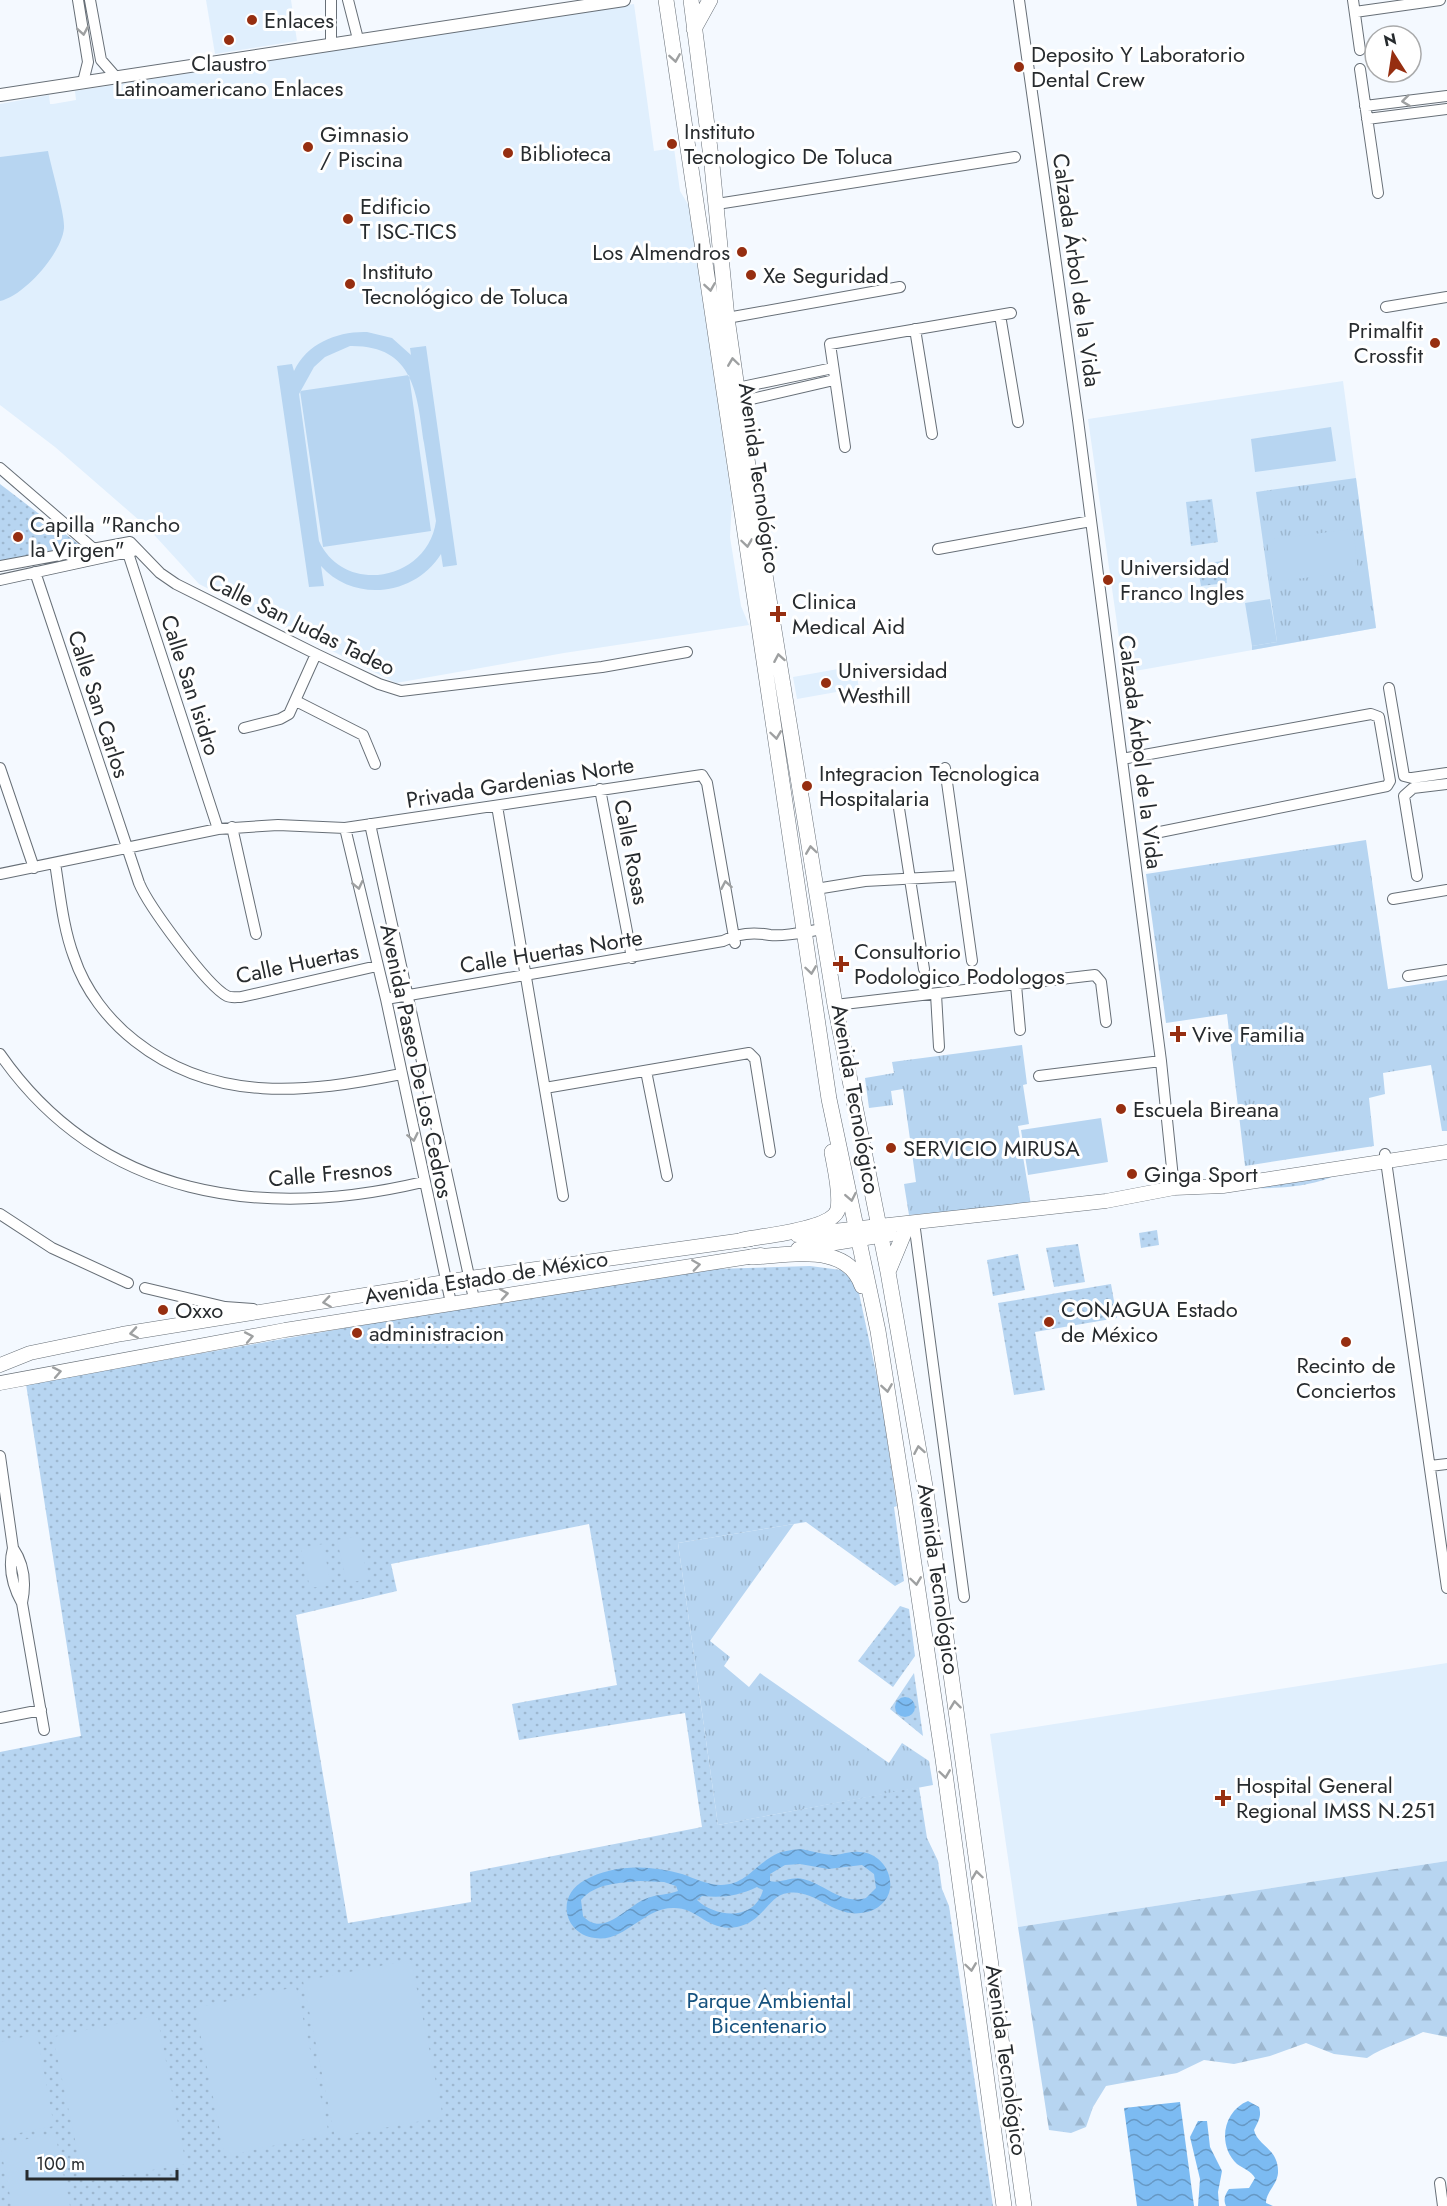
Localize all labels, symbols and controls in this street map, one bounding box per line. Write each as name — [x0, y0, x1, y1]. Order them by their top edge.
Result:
place label: Enlaces — [264, 4, 334, 36]
marker: Enlaces — [245, 13, 259, 27]
north arrow — [1363, 24, 1423, 84]
one-way arrow — [76, 26, 89, 36]
text: N — [1381, 27, 1399, 52]
marker: Claustro Latinoamericano Enlaces — [222, 33, 236, 47]
place label: Deposito Y Laboratorio Dental Crew — [1031, 38, 1245, 95]
place label: Claustro Latinoamericano Enlaces — [115, 47, 343, 104]
one-way arrow — [668, 52, 681, 62]
marker: Deposito Y Laboratorio Dental Crew — [1012, 60, 1026, 74]
one-way arrow — [1402, 95, 1411, 107]
place label: Instituto Tecnologico De Toluca — [684, 115, 893, 172]
place label: Gimnasio / Piscina — [320, 118, 409, 175]
place label: Biblioteca — [520, 137, 611, 169]
marker: Instituto Tecnologico De Toluca — [665, 137, 679, 151]
marker: Gimnasio / Piscina — [301, 140, 315, 154]
marker: Biblioteca — [501, 146, 515, 160]
street label: Calzada Árbol de la Vida — [1045, 151, 1109, 389]
place label: Edificio T ISC-TICS — [360, 190, 457, 247]
marker: Edificio T ISC-TICS — [341, 212, 355, 226]
place label: Los Almendros — [592, 236, 730, 268]
marker: Los Almendros — [735, 245, 749, 259]
place label: Instituto Tecnológico de Toluca — [362, 255, 568, 312]
place label: Xe Seguridad — [763, 259, 889, 291]
marker: Xe Seguridad — [744, 268, 758, 282]
marker: Instituto Tecnológico de Toluca — [343, 277, 357, 291]
one-way arrow — [703, 283, 715, 292]
place label: Primalfit Crossfit — [1348, 314, 1424, 371]
marker: Primalfit Crossfit — [1428, 336, 1442, 350]
one-way arrow — [728, 357, 740, 366]
street label: Avenida Tecnológico — [731, 381, 789, 575]
place label: Capilla "Rancho la Virgen" — [30, 508, 180, 565]
marker: Capilla "Rancho la Virgen" — [11, 530, 25, 544]
one-way arrow — [740, 538, 752, 547]
place label: Universidad Franco Ingles — [1120, 551, 1244, 608]
street label: Calle San Judas Tadeo — [203, 565, 401, 683]
marker: Universidad Franco Ingles — [1101, 573, 1115, 587]
place label: Clinica Medical Aid — [792, 585, 905, 642]
marker: Clinica Medical Aid — [769, 605, 787, 623]
street label: Calle San Isidro — [153, 611, 229, 759]
street label: Calle San Carlos — [60, 626, 138, 782]
street label: Calzada Árbol de la Vida — [1111, 633, 1171, 871]
one-way arrow — [773, 653, 786, 663]
place label: Universidad Westhill — [838, 654, 948, 711]
marker: Universidad Westhill — [819, 676, 833, 690]
one-way arrow — [770, 731, 782, 740]
street label: Privada Gardenias Norte — [404, 748, 636, 816]
place label: Integracion Tecnologica Hospitalaria — [819, 757, 1040, 814]
marker: Integracion Tecnologica Hospitalaria — [800, 779, 814, 793]
street label: Calle Rosas — [606, 797, 658, 907]
one-way arrow — [805, 846, 818, 855]
one-way arrow — [351, 880, 364, 890]
one-way arrow — [720, 880, 732, 890]
street label: Avenida Paseo De Los Cedros — [372, 921, 462, 1201]
street label: Calle Huertas Norte — [457, 921, 645, 981]
street label: Calle Huertas — [233, 934, 361, 992]
place label: Consultorio Podologico Podologos — [854, 935, 1065, 992]
marker: Consultorio Podologico Podologos — [832, 955, 850, 973]
one-way arrow — [804, 965, 816, 974]
street label: Avenida Tecnológico — [824, 1001, 888, 1197]
place label: Vive Familia — [1192, 1018, 1305, 1050]
marker: Vive Familia — [1169, 1025, 1187, 1043]
place label: Escuela Bireana — [1133, 1093, 1279, 1125]
marker: Escuela Bireana — [1114, 1102, 1128, 1116]
one-way arrow — [406, 1131, 419, 1141]
place label: SERVICIO MIRUSA — [903, 1132, 1080, 1164]
marker: SERVICIO MIRUSA — [884, 1141, 898, 1155]
street label: Calle Fresnos — [267, 1152, 393, 1194]
place label: Ginga Sport — [1144, 1158, 1258, 1190]
marker: Ginga Sport — [1125, 1167, 1139, 1181]
one-way arrow — [843, 1191, 856, 1201]
street label: Avenida Estado de México — [362, 1242, 610, 1312]
one-way arrow — [691, 1259, 701, 1272]
one-way arrow — [498, 1288, 508, 1301]
place label: CONAGUA Estado de México — [1061, 1293, 1238, 1350]
place label: Oxxo — [175, 1294, 223, 1326]
one-way arrow — [322, 1295, 332, 1308]
marker: Oxxo — [156, 1303, 170, 1317]
marker: CONAGUA Estado de México — [1042, 1315, 1056, 1329]
place label: administracion — [369, 1317, 504, 1349]
one-way arrow — [130, 1326, 139, 1338]
marker: administracion — [350, 1326, 364, 1340]
one-way arrow — [244, 1331, 254, 1344]
marker: Recinto de Conciertos — [1339, 1335, 1353, 1349]
place label: Recinto de Conciertos — [1296, 1349, 1396, 1406]
one-way arrow — [52, 1366, 62, 1379]
one-way arrow — [880, 1383, 893, 1393]
one-way arrow — [913, 1445, 925, 1454]
street label: Avenida Tecnológico — [910, 1482, 968, 1676]
one-way arrow — [910, 1577, 922, 1586]
one-way arrow — [949, 1700, 962, 1710]
one-way arrow — [939, 1769, 951, 1779]
place label: Hospital General Regional IMSS N.251 — [1236, 1769, 1436, 1826]
marker: Hospital General Regional IMSS N.251 — [1214, 1789, 1232, 1807]
one-way arrow — [972, 1870, 984, 1879]
one-way arrow — [965, 1963, 977, 1972]
street label: Avenida Tecnológico — [978, 1963, 1036, 2157]
park label: Parque Ambiental Bicentenario — [687, 1984, 851, 2041]
scale bar — [27, 2143, 177, 2181]
text: 100 m — [36, 2151, 85, 2177]

